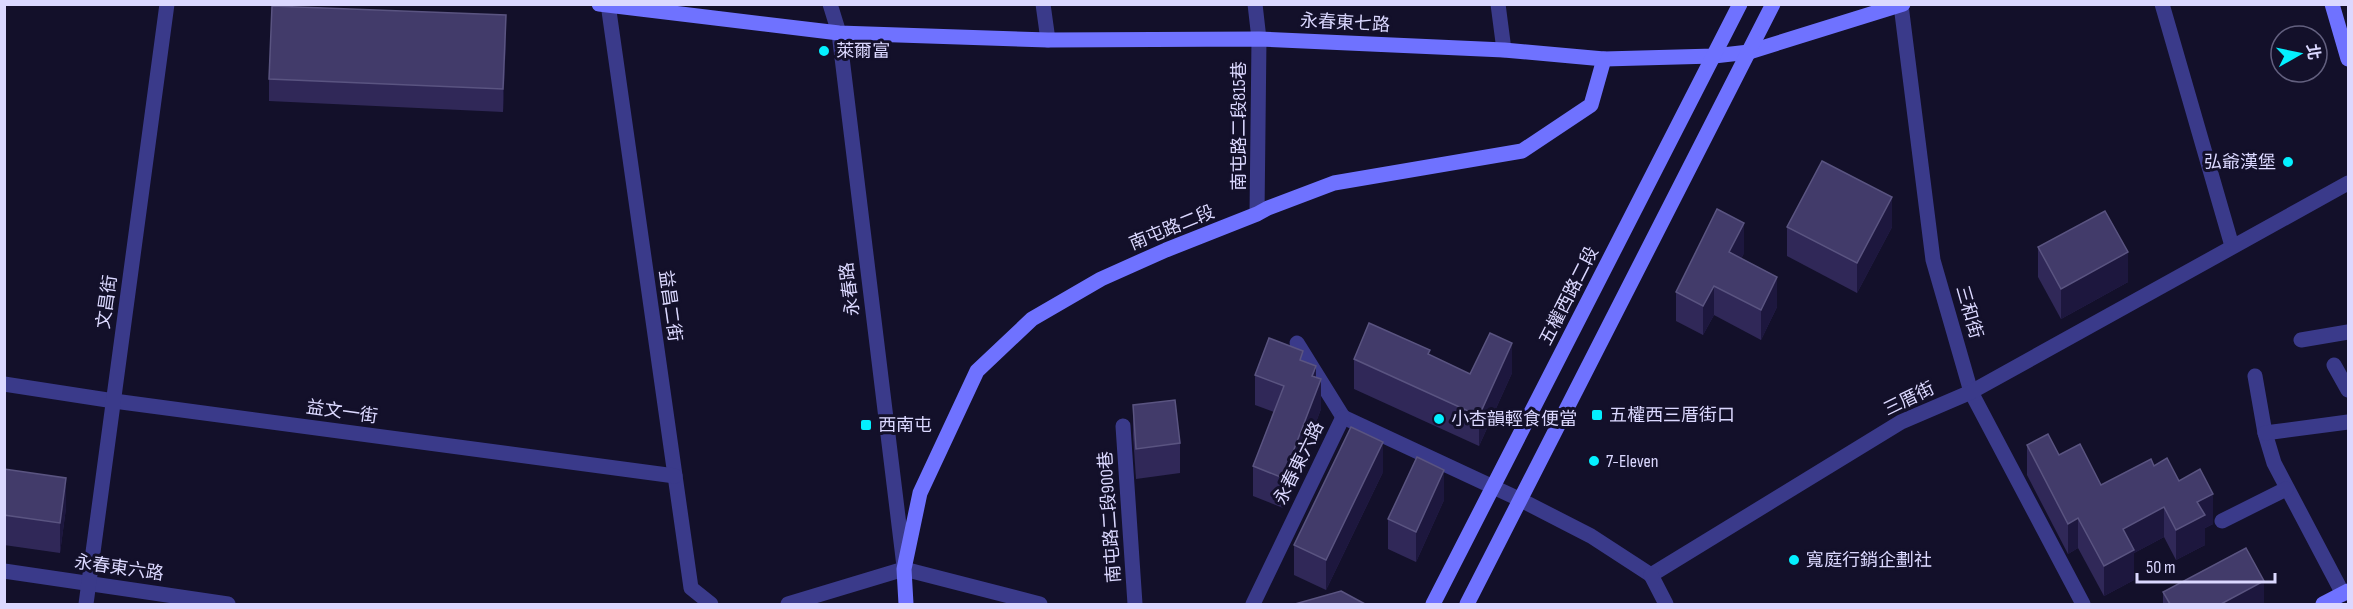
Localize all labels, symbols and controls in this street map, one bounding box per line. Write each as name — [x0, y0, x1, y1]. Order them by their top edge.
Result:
street label: 永春東七路 — [1300, 10, 1390, 36]
north arrow — [2269, 24, 2329, 84]
place label: 萊爾富 — [836, 41, 890, 62]
text: 北 — [2302, 42, 2323, 61]
marker: 萊爾富 — [817, 44, 831, 58]
street label: 南屯路二段815巷 — [1229, 61, 1250, 191]
place label: 弘爺漢堡 — [2204, 152, 2276, 173]
marker: 弘爺漢堡 — [2281, 155, 2295, 169]
street label: 南屯路二段 — [1126, 201, 1218, 255]
street label: 五權西路二段 — [1535, 243, 1603, 349]
street label: 永春路 — [836, 261, 864, 317]
street label: 益昌二街 — [655, 269, 685, 343]
street label: 文昌街 — [93, 274, 121, 330]
street label: 三和街 — [1951, 283, 1987, 341]
street label: 三厝街 — [1880, 378, 1938, 420]
street label: 益文一街 — [305, 397, 379, 427]
place label: 五權西三厝街口 — [1609, 405, 1735, 426]
marker: 五權西三厝街口 — [1590, 408, 1604, 422]
place label: 小杏韻輕食便當 — [1451, 409, 1577, 430]
marker: 小杏韻輕食便當 — [1432, 412, 1446, 426]
place label: 西南屯 — [878, 415, 932, 436]
marker: 西南屯 — [859, 418, 873, 432]
street label: 永春東六路 — [1270, 418, 1328, 508]
street label: 南屯路二段900巷 — [1095, 450, 1125, 584]
place label: 7-Eleven — [1606, 451, 1659, 472]
marker: 7-Eleven — [1587, 454, 1601, 468]
scale bar — [2137, 546, 2275, 584]
place label: 寬庭行銷企劃社 — [1806, 550, 1932, 571]
street label: 永春東六路 — [73, 551, 165, 585]
marker: 寬庭行銷企劃社 — [1787, 553, 1801, 567]
text: 50 m — [2146, 557, 2176, 578]

